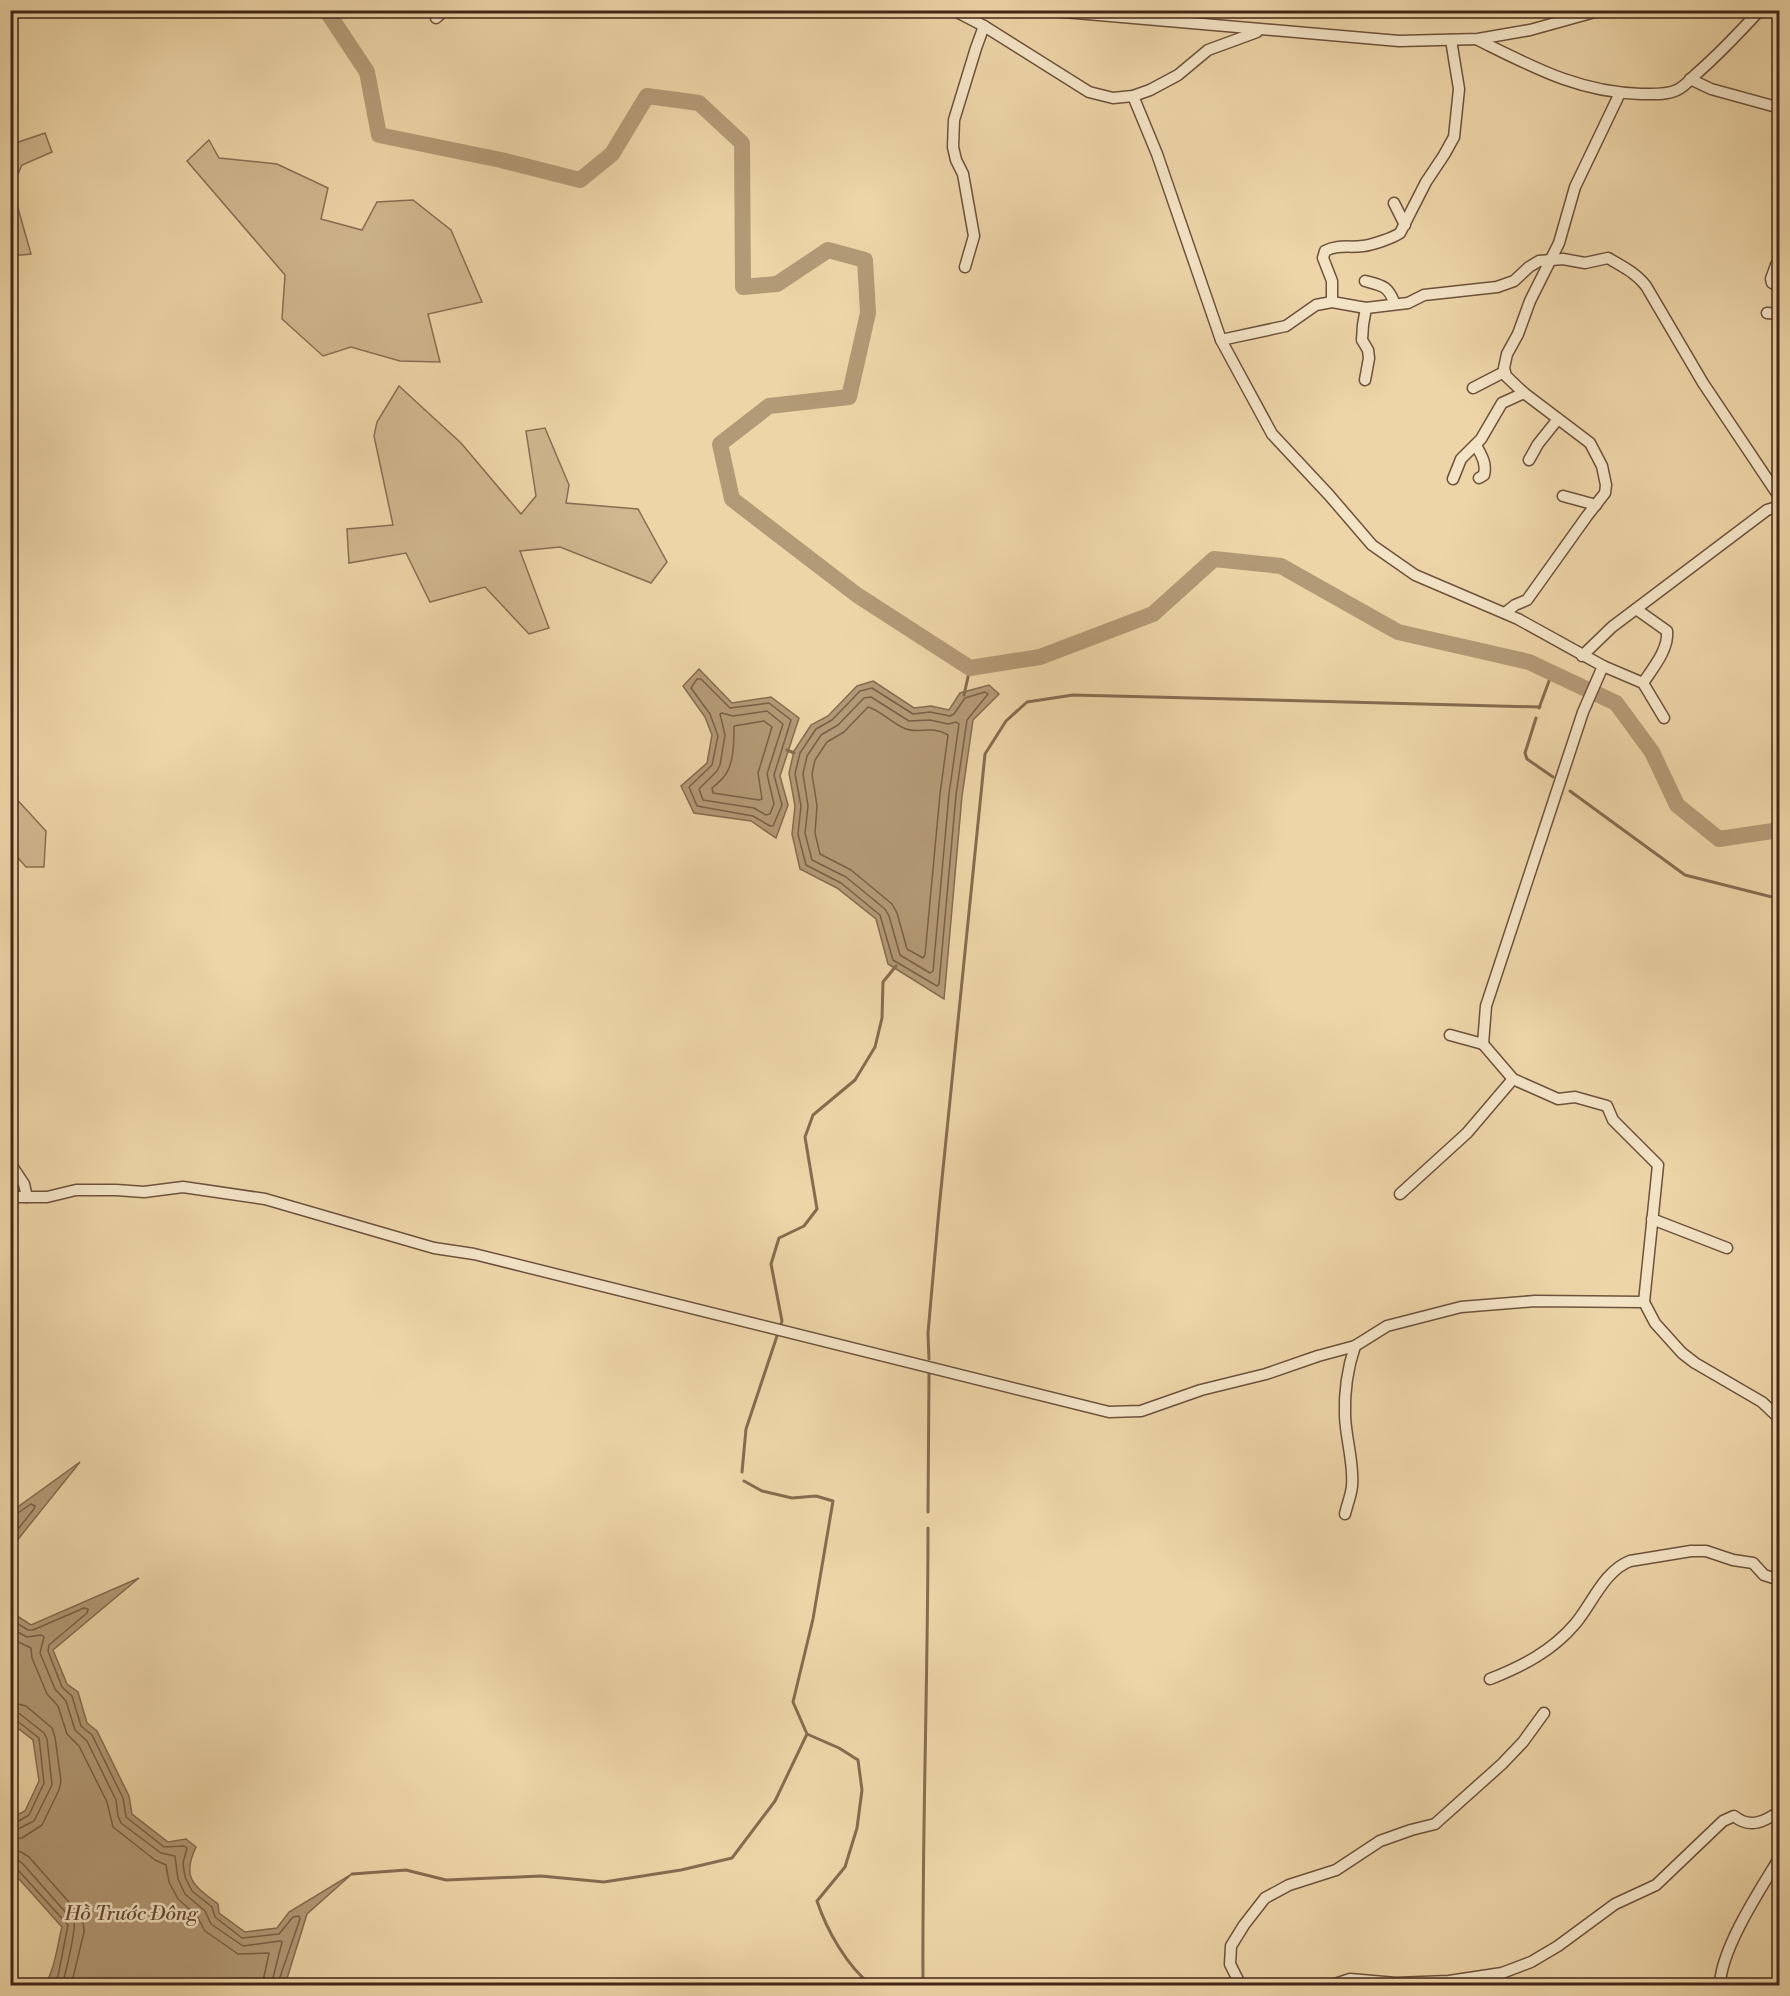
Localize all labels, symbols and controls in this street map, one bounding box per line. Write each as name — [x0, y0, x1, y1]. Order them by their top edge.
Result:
water label: Hồ Trước Đông — [63, 1902, 199, 1927]

